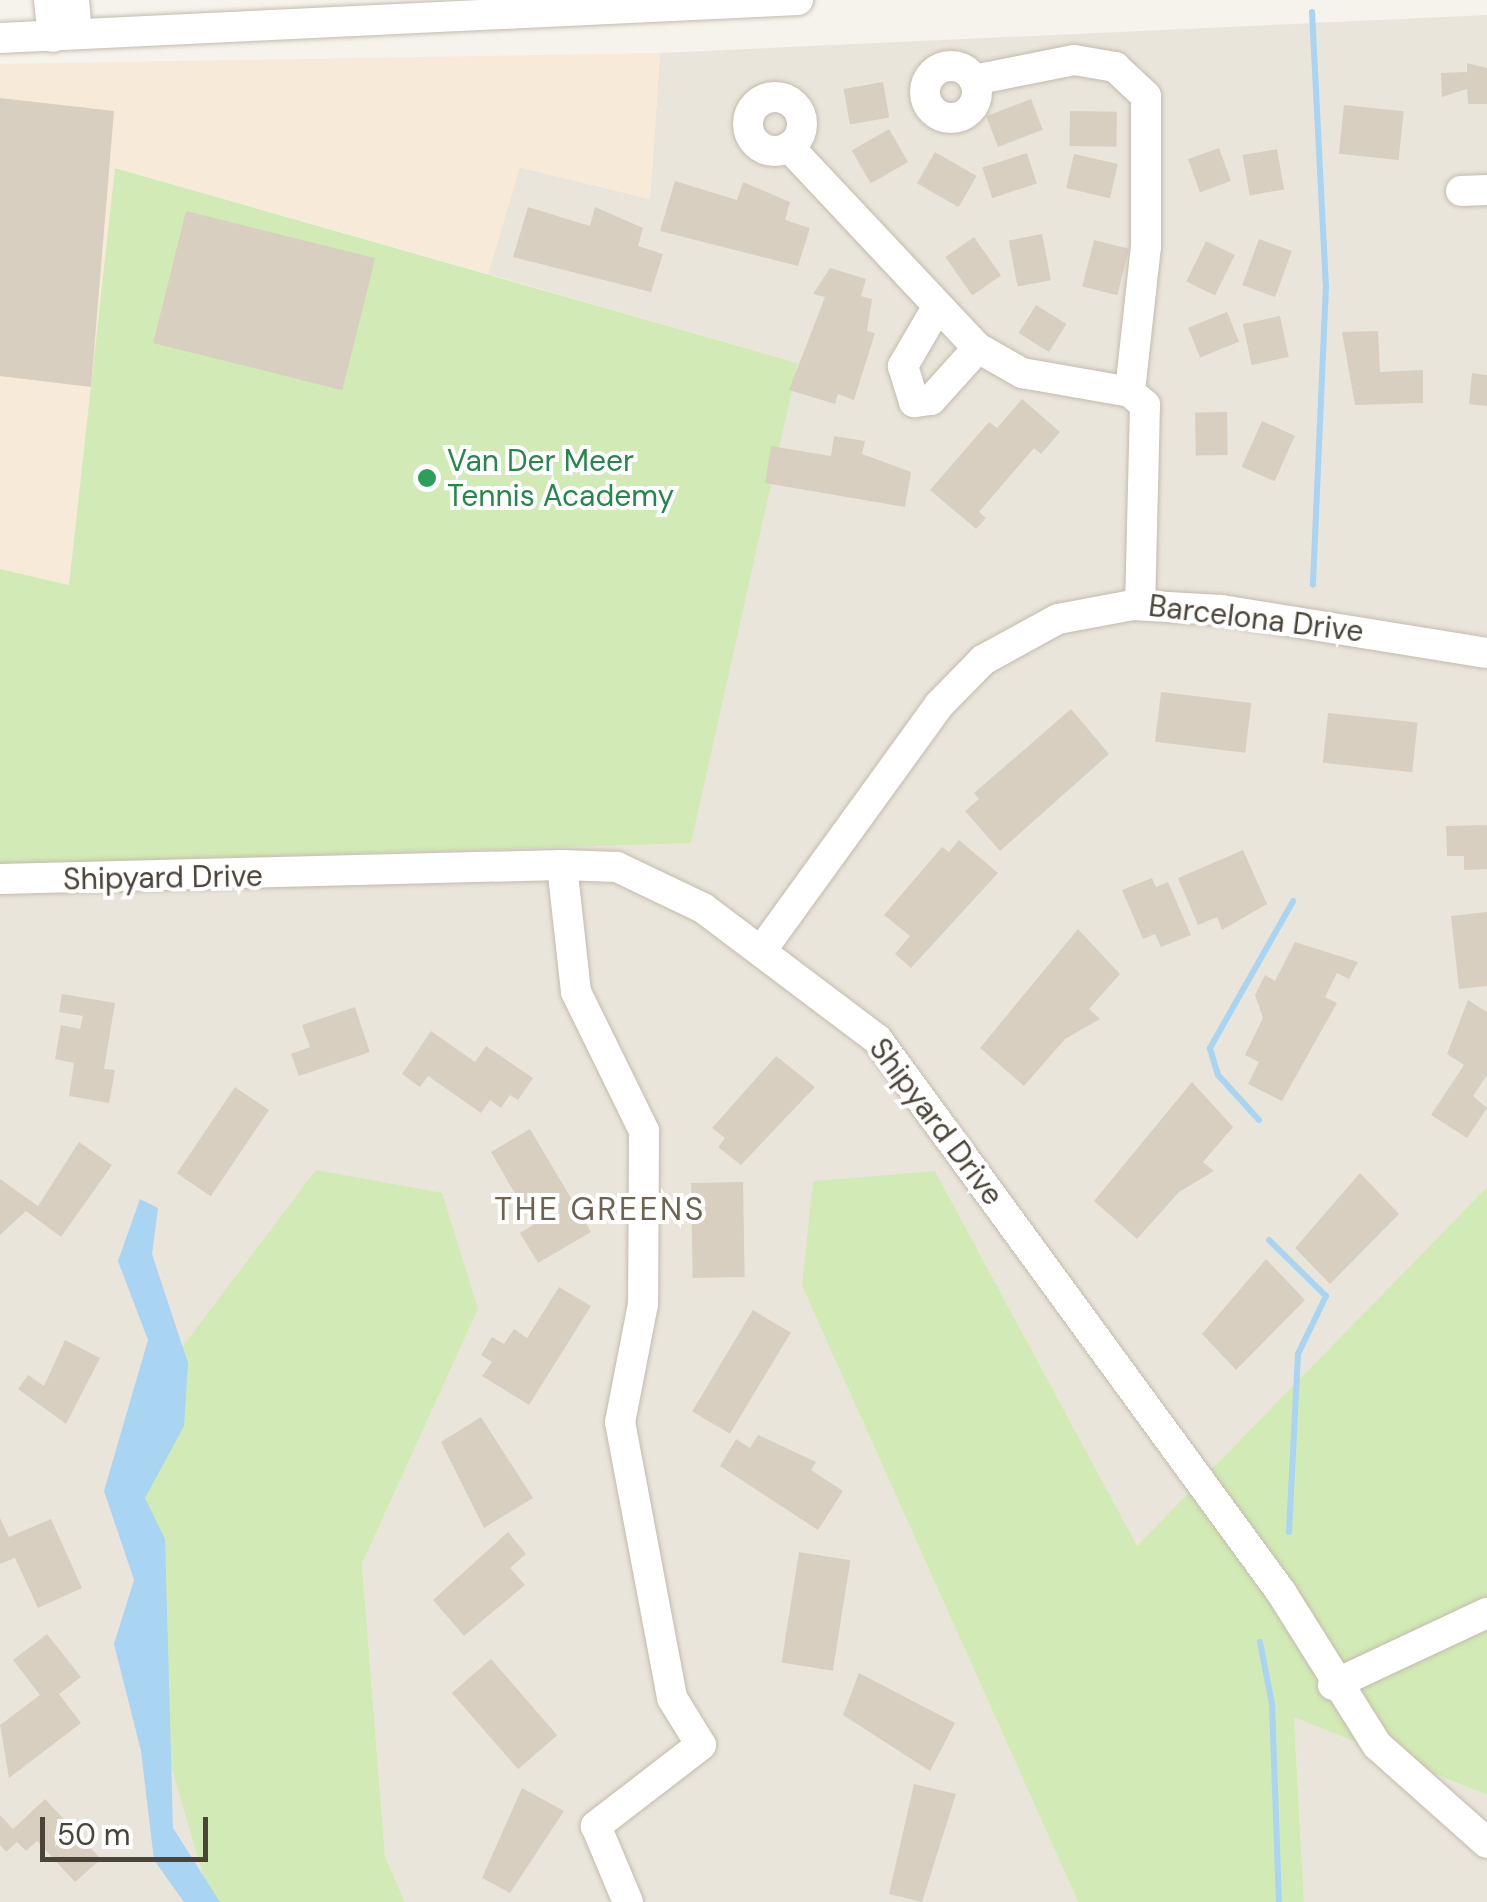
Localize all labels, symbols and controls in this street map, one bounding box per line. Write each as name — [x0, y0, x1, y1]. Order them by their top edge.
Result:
place label: Van Der Meer Tennis Academy — [447, 443, 674, 514]
marker: Van Der Meer Tennis Academy — [416, 467, 438, 489]
street label: Barcelona Drive — [1147, 588, 1365, 650]
street label: Shipyard Drive — [63, 858, 263, 898]
street label: Shipyard Drive — [861, 1031, 1011, 1213]
district label: THE GREENS — [494, 1190, 706, 1228]
scale bar — [45, 1797, 212, 1859]
text: 50 m — [57, 1815, 131, 1854]

